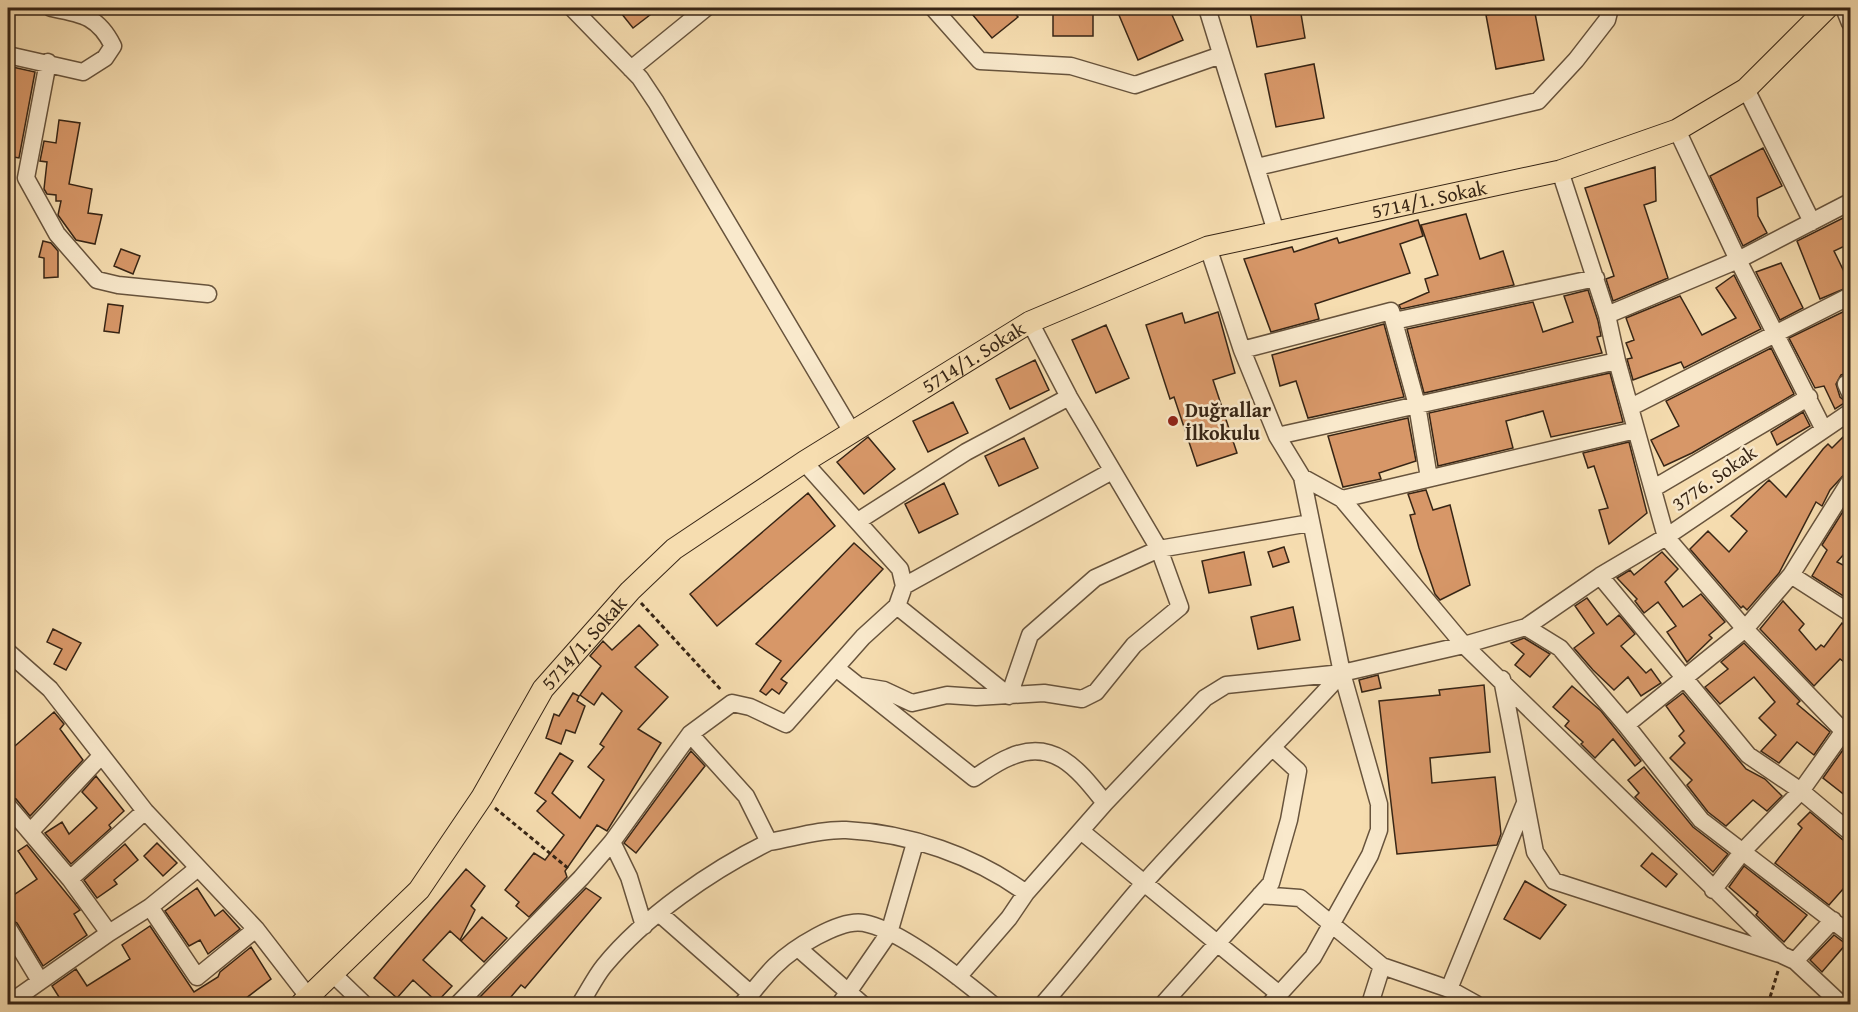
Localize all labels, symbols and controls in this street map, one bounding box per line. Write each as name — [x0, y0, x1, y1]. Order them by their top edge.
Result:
street label: 5714/1. Sokak — [1369, 172, 1490, 225]
street label: 5714/1. Sokak — [916, 313, 1031, 400]
place label: Duğrallar İlkokulu — [1185, 395, 1271, 447]
marker: Duğrallar İlkokulu — [1166, 414, 1180, 428]
street label: 3776. Sokak — [1665, 437, 1763, 517]
street label: 5714/1. Sokak — [534, 589, 634, 696]

